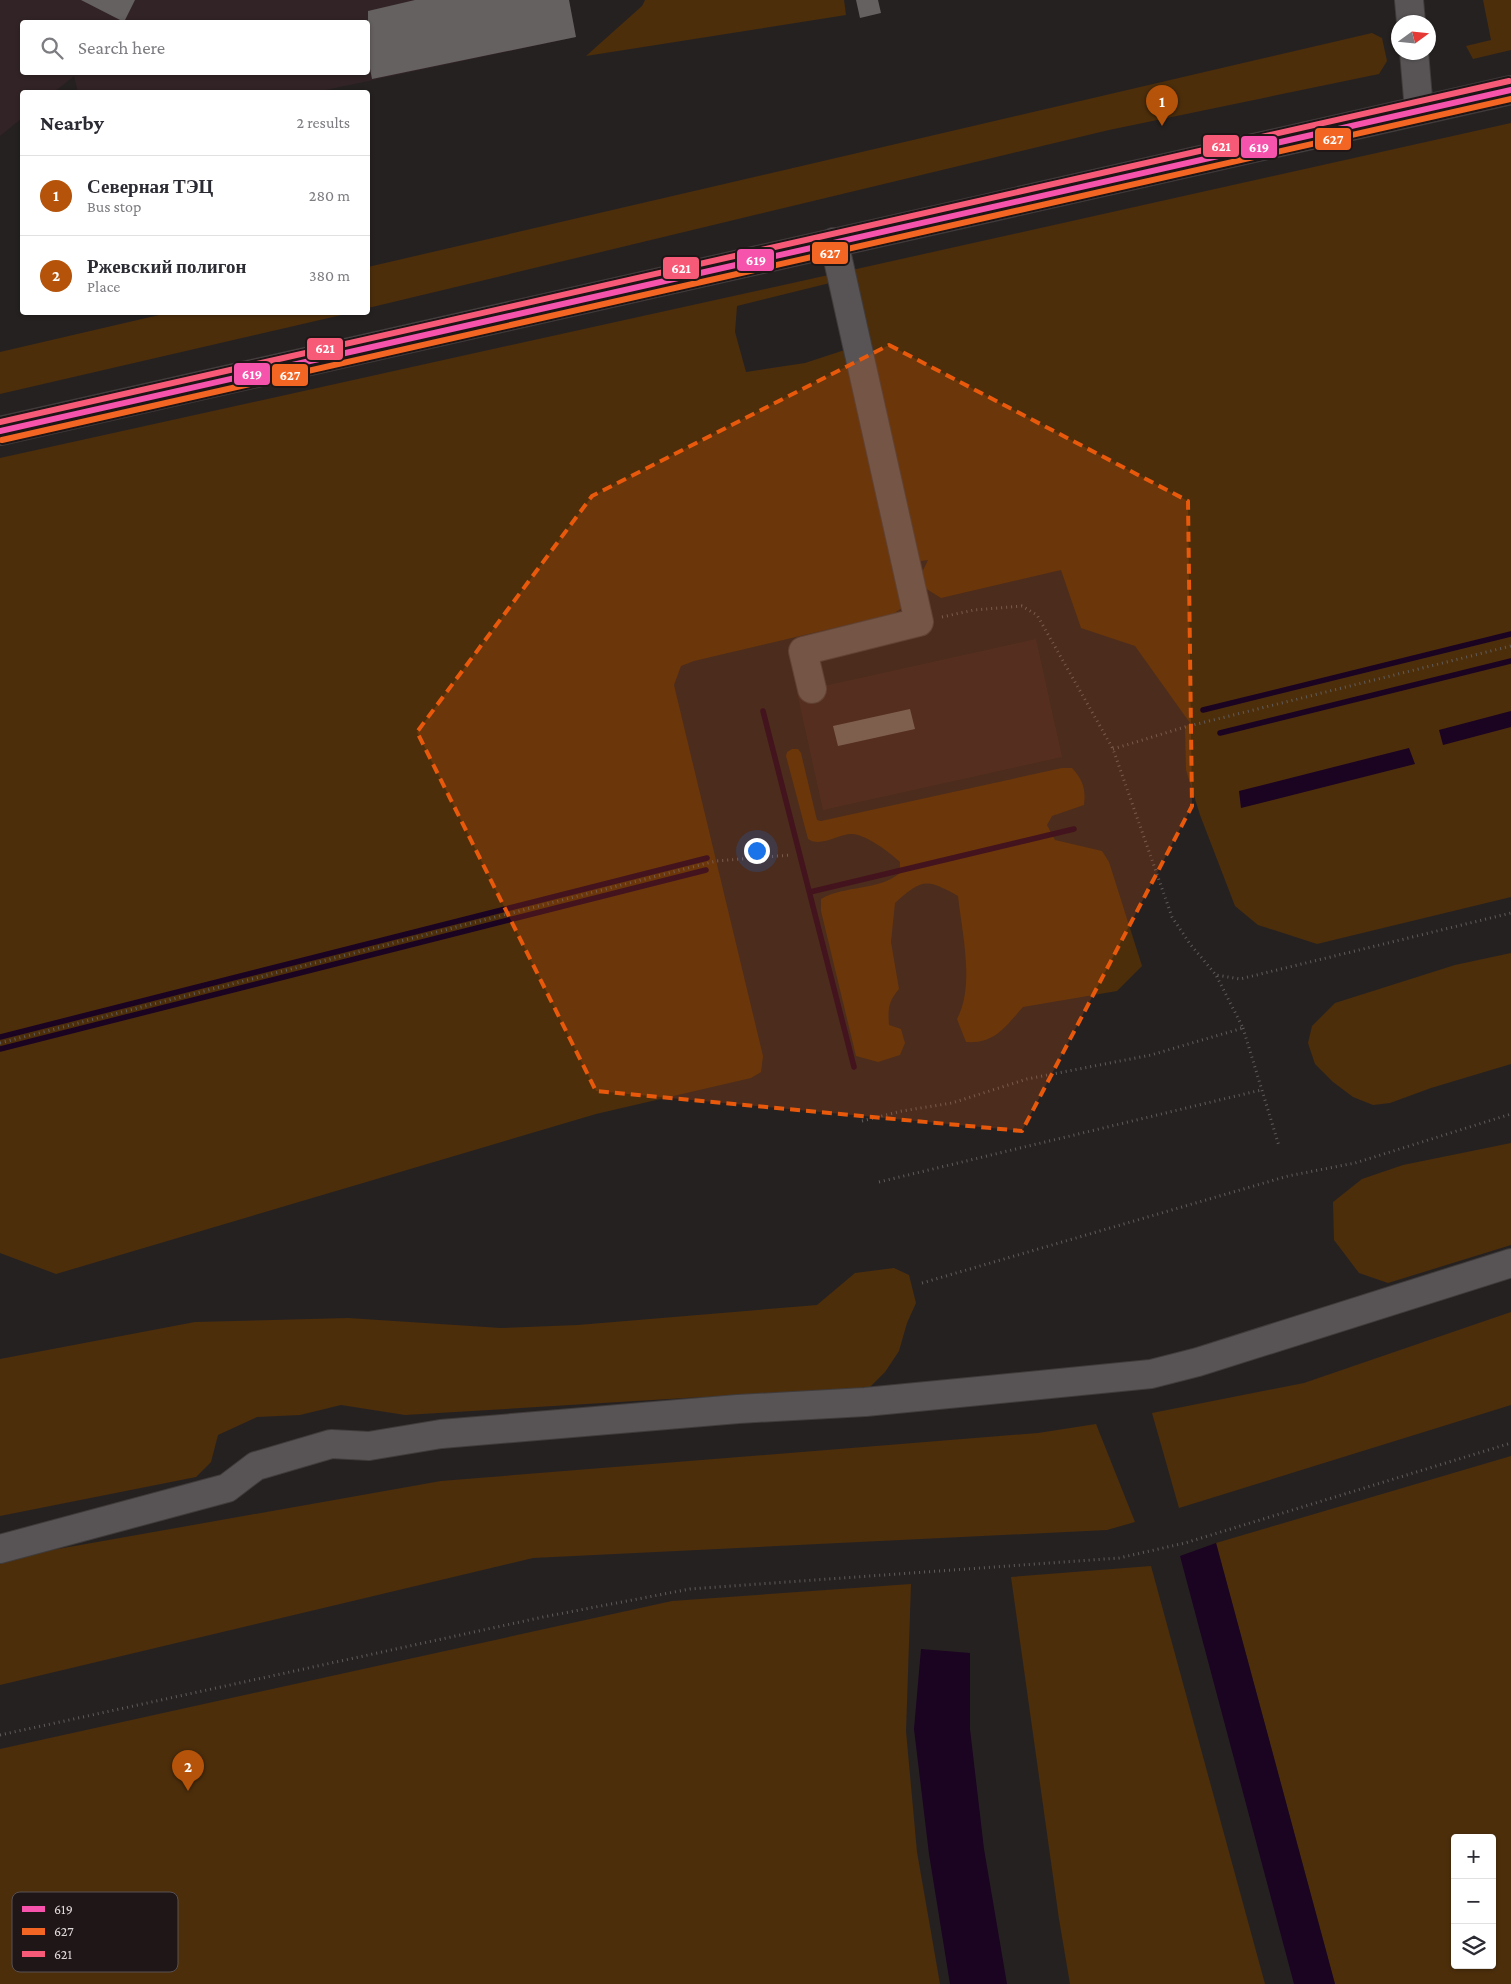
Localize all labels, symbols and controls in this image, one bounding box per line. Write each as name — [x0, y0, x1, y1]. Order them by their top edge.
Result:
north arrow — [1391, 15, 1436, 60]
search box — [20, 20, 370, 75]
icon: search — [38, 34, 66, 62]
text: Search here — [78, 37, 165, 58]
pin: 1 — [1146, 85, 1178, 126]
text: Nearby — [40, 111, 104, 135]
text: 2 results — [297, 114, 350, 131]
line badge: 627 — [1314, 127, 1352, 151]
text: 627 — [1323, 131, 1344, 147]
line badge: 621 — [1202, 134, 1240, 158]
line badge: 619 — [1240, 135, 1278, 159]
text: 621 — [1211, 138, 1231, 154]
text: 619 — [1249, 139, 1269, 155]
text: Северная ТЭЦ — [87, 176, 213, 197]
text: 1 — [53, 187, 59, 204]
text: 280 m — [309, 187, 350, 204]
text: Bus stop — [87, 198, 141, 215]
line badge: 627 — [811, 241, 849, 265]
text: 627 — [820, 245, 841, 261]
line badge: 619 — [736, 248, 775, 272]
text: 619 — [746, 252, 766, 268]
text: Ржевский полигон — [87, 256, 246, 277]
line badge: 621 — [662, 256, 700, 280]
text: 621 — [671, 260, 691, 276]
text: 2 — [52, 267, 60, 284]
text: 380 m — [309, 267, 350, 284]
text: Place — [87, 278, 120, 295]
line badge: 621 — [306, 337, 344, 361]
text: 621 — [315, 340, 335, 356]
line badge: 619 — [233, 362, 271, 386]
line badge: 627 — [271, 363, 309, 387]
text: 619 — [242, 366, 262, 382]
text: 627 — [280, 367, 301, 383]
your location — [744, 838, 770, 864]
pin: 2 — [172, 1750, 204, 1791]
map controls — [1451, 1834, 1496, 1969]
button: + — [1451, 1834, 1496, 1879]
button: − — [1451, 1879, 1496, 1924]
legend — [12, 1892, 178, 1972]
text: 619 — [54, 1901, 73, 1917]
text: 627 — [54, 1923, 74, 1939]
button: layers — [1451, 1924, 1496, 1969]
text: 621 — [54, 1946, 73, 1962]

